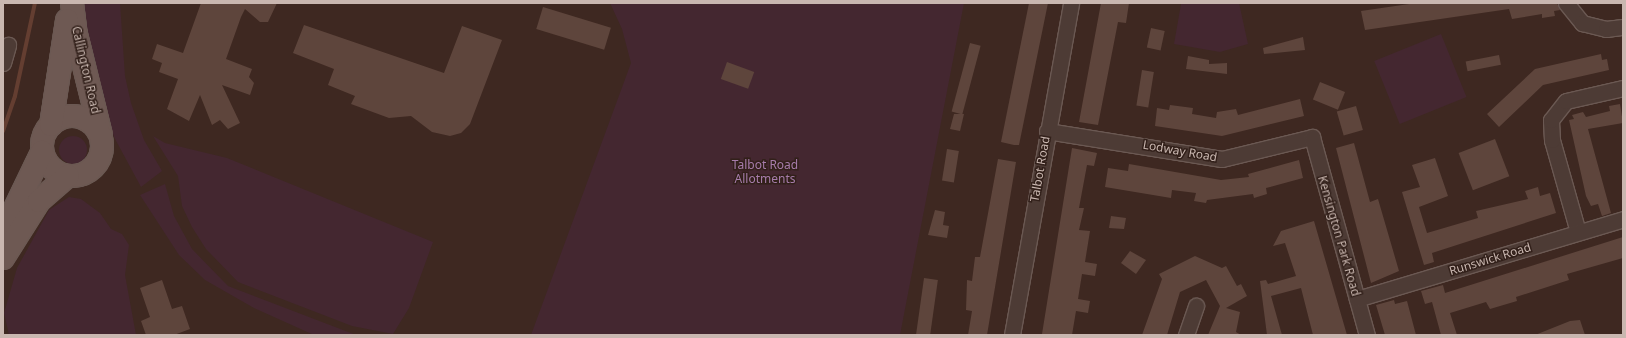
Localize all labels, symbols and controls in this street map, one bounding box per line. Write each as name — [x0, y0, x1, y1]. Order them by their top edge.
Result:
street label: Callington Road — [69, 25, 103, 115]
street label: Talbot Road — [1027, 135, 1053, 203]
street label: Lodway Road — [1142, 137, 1218, 165]
park label: Talbot Road Allotments — [732, 158, 798, 186]
street label: Kensington Park Road — [1315, 174, 1363, 298]
street label: Runswick Road — [1447, 240, 1533, 278]

